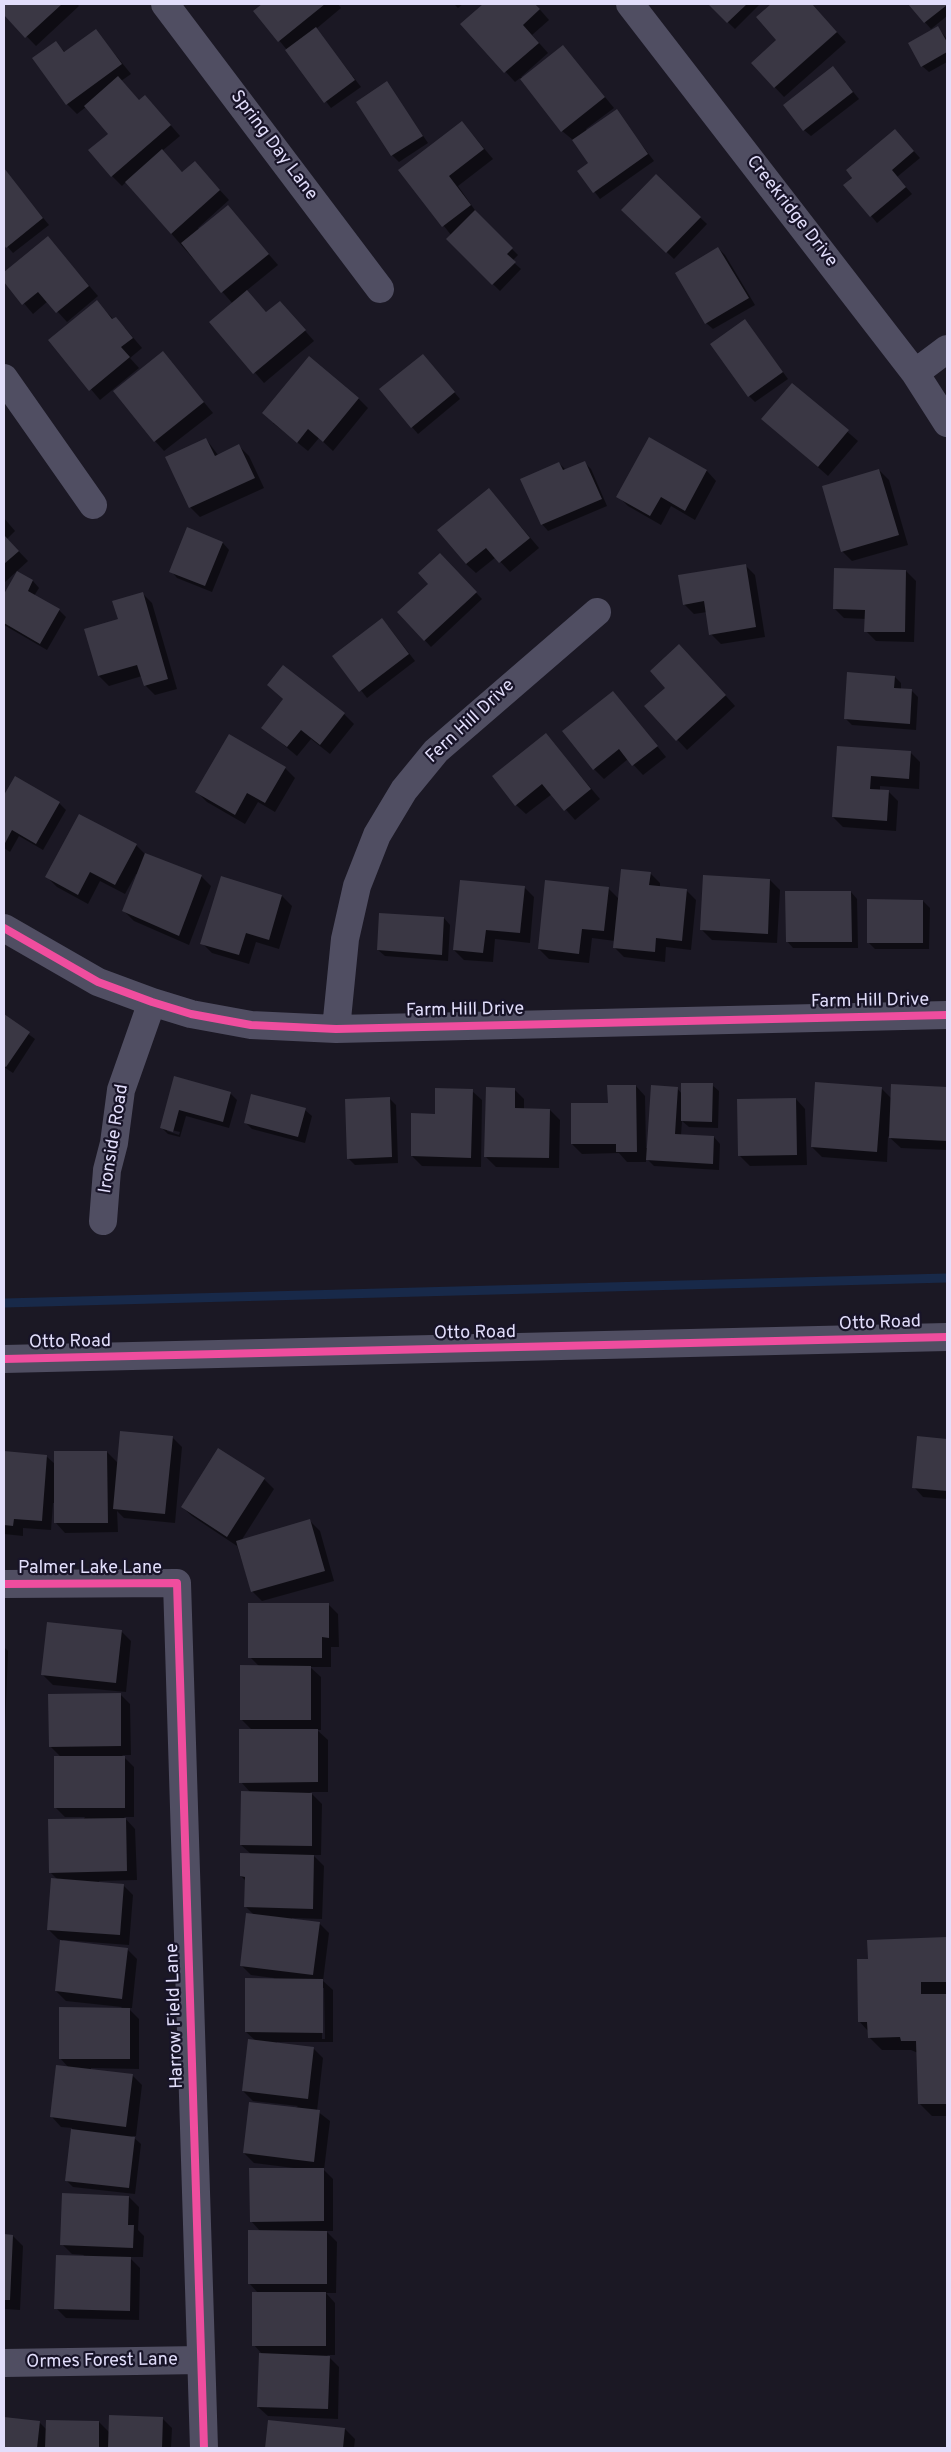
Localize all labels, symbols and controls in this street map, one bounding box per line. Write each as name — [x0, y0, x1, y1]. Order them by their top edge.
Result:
street label: Spring Day Lane — [225, 87, 321, 205]
street label: Creekridge Drive — [741, 152, 841, 272]
street label: Fern Hill Drive — [422, 675, 520, 769]
street label: Farm Hill Drive — [811, 990, 929, 1014]
street label: Farm Hill Drive — [406, 999, 524, 1023]
street label: Ironside Road — [96, 1083, 134, 1195]
street label: Otto Road — [839, 1312, 921, 1336]
street label: Otto Road — [434, 1322, 516, 1346]
street label: Otto Road — [29, 1331, 111, 1355]
street label: Palmer Lake Lane — [18, 1558, 162, 1580]
street label: Harrow Field Lane — [163, 1943, 189, 2089]
street label: Ormes Forest Lane — [26, 2350, 178, 2374]

